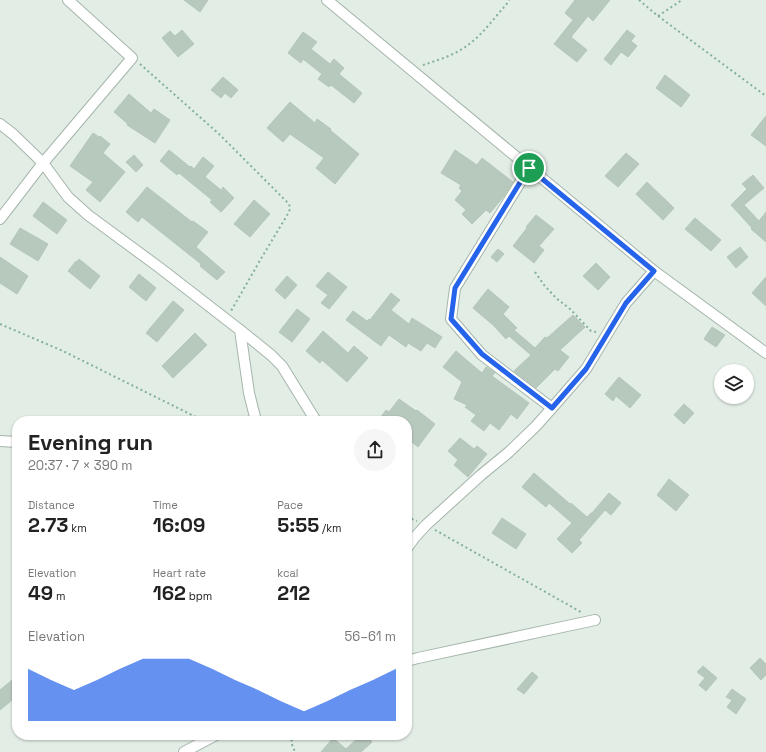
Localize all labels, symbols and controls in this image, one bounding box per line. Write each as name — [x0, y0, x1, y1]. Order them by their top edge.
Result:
pin — [512, 151, 546, 185]
icon: arrive — [518, 157, 540, 179]
map controls — [714, 364, 754, 404]
button: layers — [714, 364, 754, 404]
text: Evening run — [28, 428, 153, 456]
button: share — [354, 429, 396, 471]
text: 20:37 · 7 × 390 m — [28, 457, 133, 474]
text: Distance — [28, 498, 75, 512]
text: Time — [153, 498, 178, 512]
text: Pace — [277, 498, 303, 512]
text: 2.73 — [28, 512, 68, 538]
text: 16:09 — [153, 512, 205, 538]
text: 5:55 — [277, 512, 319, 538]
text: km — [68, 521, 87, 535]
text: /km — [319, 521, 342, 535]
text: Elevation — [28, 566, 76, 580]
text: Heart rate — [153, 566, 206, 580]
text: kcal — [277, 566, 299, 580]
text: 49 — [28, 580, 53, 606]
text: 162 — [153, 580, 186, 606]
text: 212 — [277, 580, 310, 606]
text: m — [53, 589, 65, 603]
text: bpm — [186, 589, 212, 603]
text: Elevation — [28, 628, 85, 645]
text: 56–61 m — [344, 628, 396, 645]

